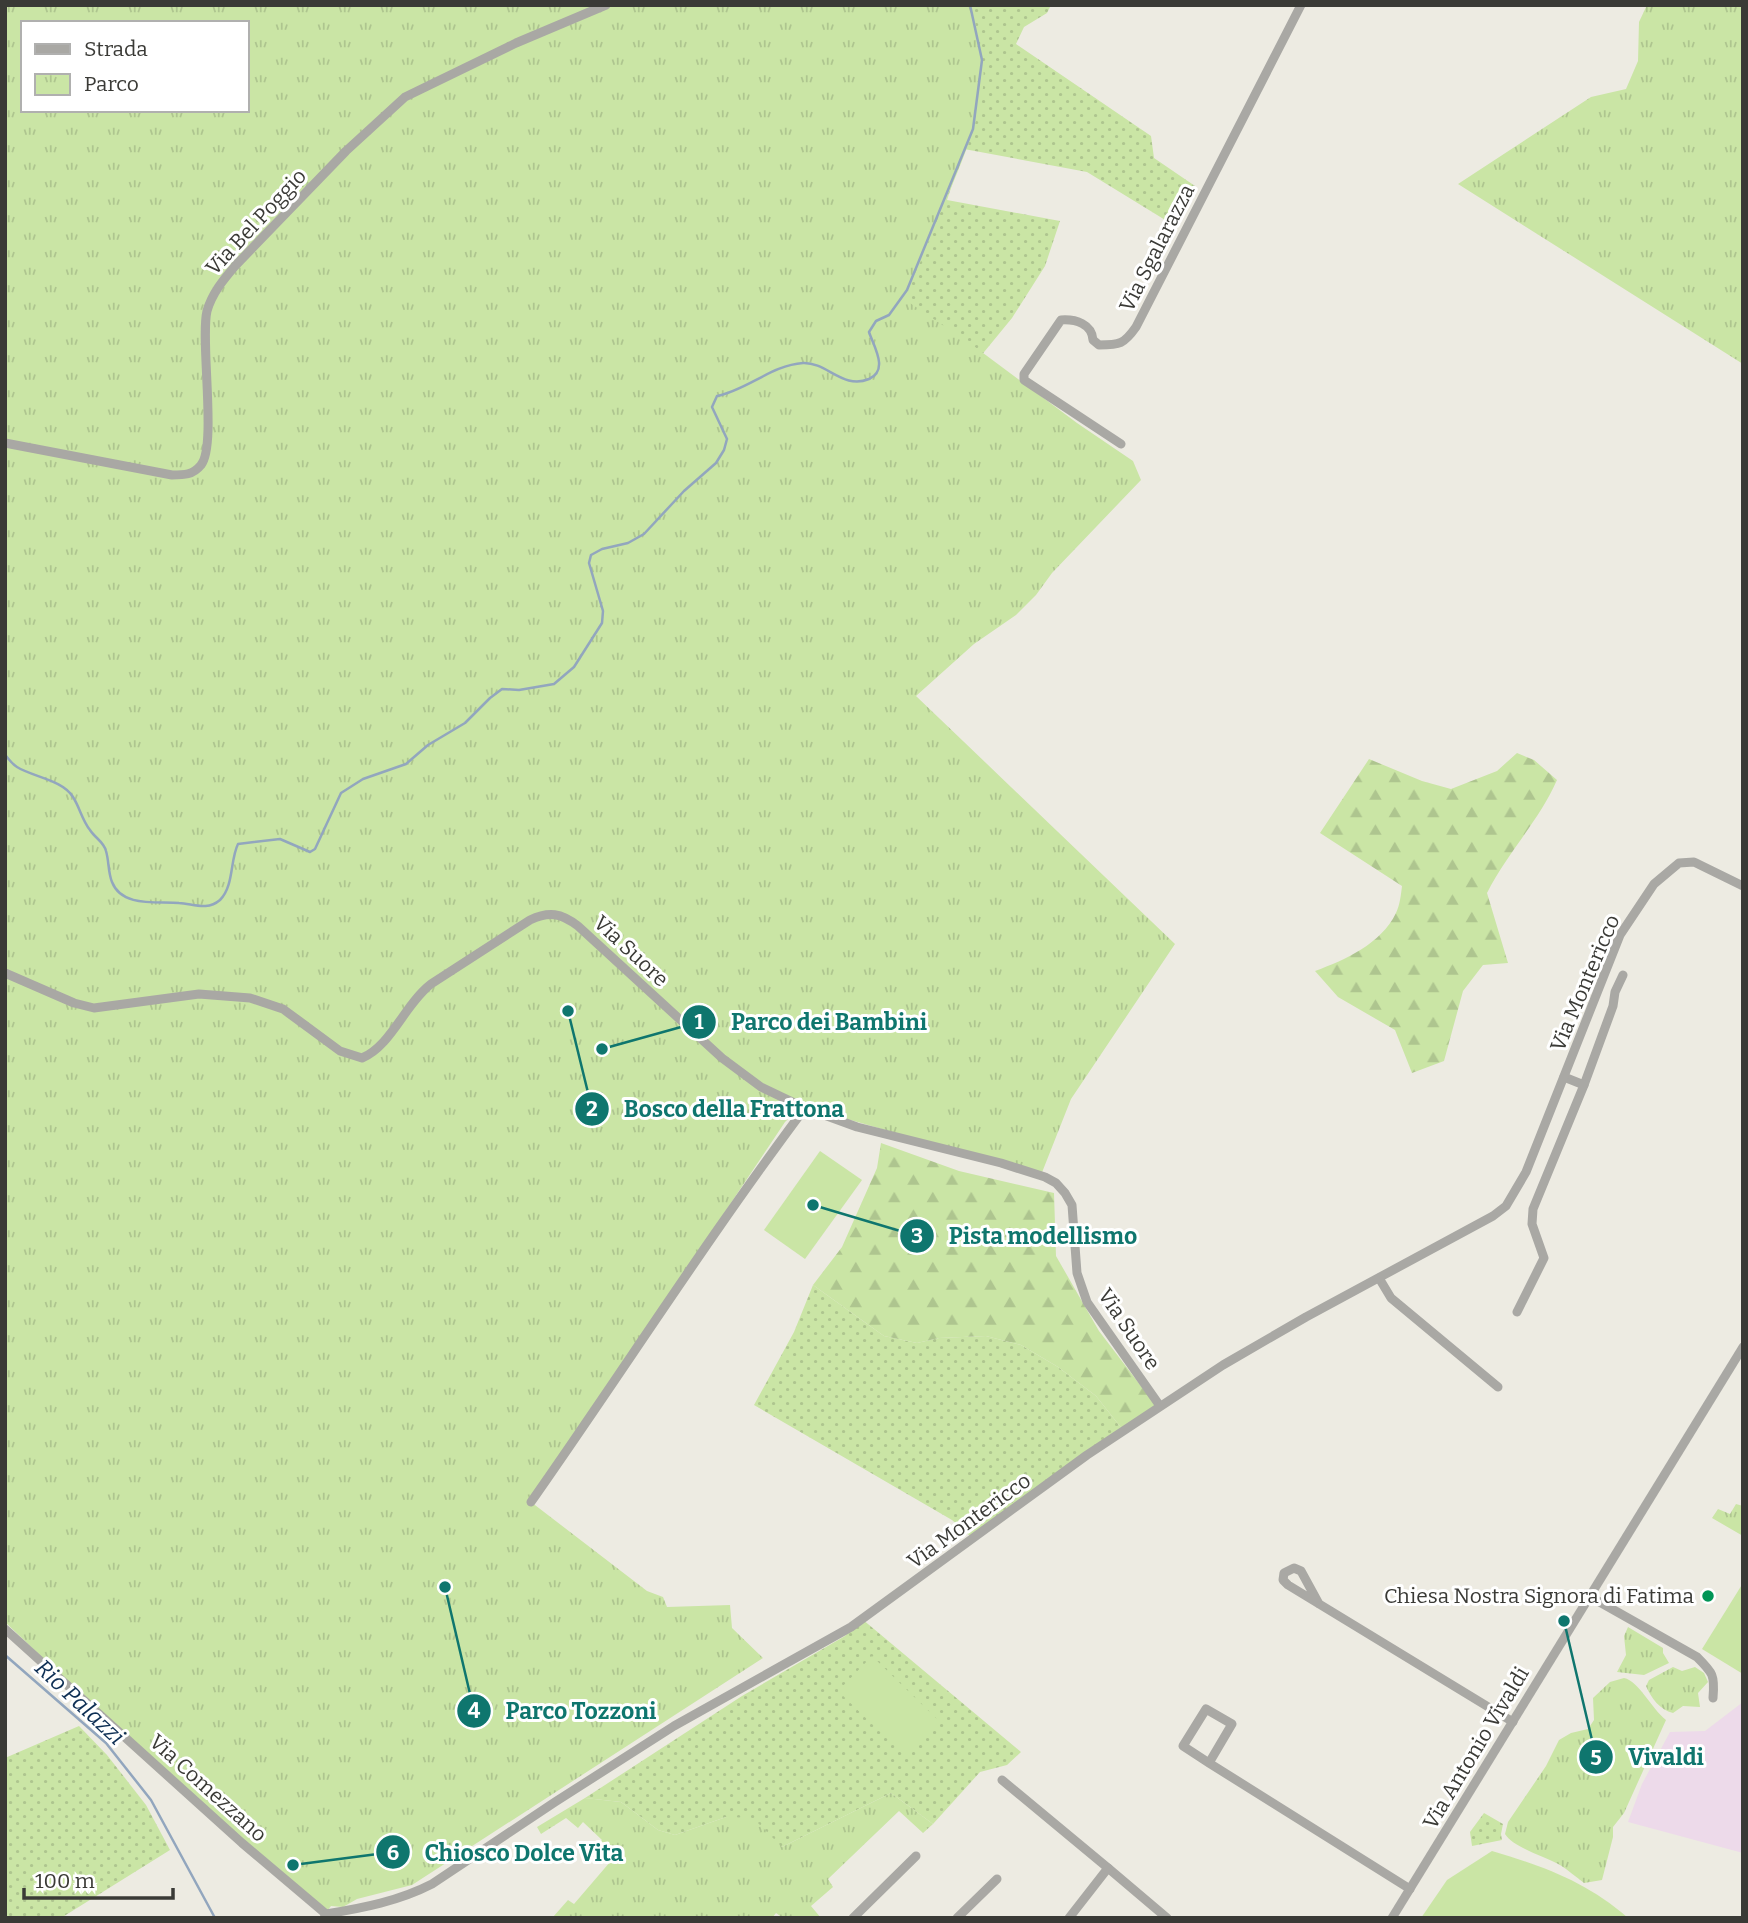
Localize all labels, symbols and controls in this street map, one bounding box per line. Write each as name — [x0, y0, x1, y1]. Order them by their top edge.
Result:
legend — [21, 21, 248, 112]
text: Strada — [84, 36, 148, 62]
text: Parco — [84, 71, 139, 97]
street label: Via Bel Poggio — [200, 163, 312, 281]
street label: Via Sgalarazza — [1114, 179, 1201, 316]
street label: Via Suore — [588, 910, 674, 992]
street label: Via Montericco — [1545, 911, 1625, 1055]
callout: Parco dei Bambini — [682, 1000, 941, 1044]
text: Parco dei Bambini — [731, 1008, 927, 1036]
text: 1 — [694, 1009, 704, 1035]
callout: Bosco della Frattona — [575, 1087, 858, 1131]
text: Bosco della Frattona — [624, 1095, 844, 1123]
text: 2 — [586, 1096, 598, 1122]
callout: Pista modellismo — [900, 1214, 1151, 1258]
text: Pista modellismo — [949, 1222, 1137, 1250]
text: 3 — [911, 1223, 923, 1249]
street label: Via Suore — [1092, 1283, 1166, 1375]
street label: Via Montericco — [902, 1468, 1036, 1574]
place label: Chiesa Nostra Signora di Fatima — [1384, 1583, 1695, 1609]
marker: Chiesa Nostra Signora di Fatima — [1700, 1588, 1716, 1604]
water label: Rio Palazzi — [29, 1653, 131, 1751]
street label: Via Antonio Vivaldi — [1417, 1662, 1535, 1834]
callout: Parco Tozzoni — [456, 1689, 670, 1733]
text: Parco Tozzoni — [506, 1697, 656, 1725]
text: 4 — [468, 1698, 481, 1724]
street label: Via Comezzano — [144, 1729, 272, 1847]
callout: Vivaldi — [1579, 1735, 1718, 1779]
text: Vivaldi — [1628, 1743, 1704, 1771]
text: 5 — [1590, 1745, 1602, 1771]
callout: Chiosco Dolce Vita — [375, 1830, 637, 1874]
text: Chiosco Dolce Vita — [425, 1839, 624, 1867]
text: 6 — [387, 1840, 399, 1866]
scale bar — [24, 1856, 173, 1900]
text: 100 m — [35, 1868, 95, 1894]

